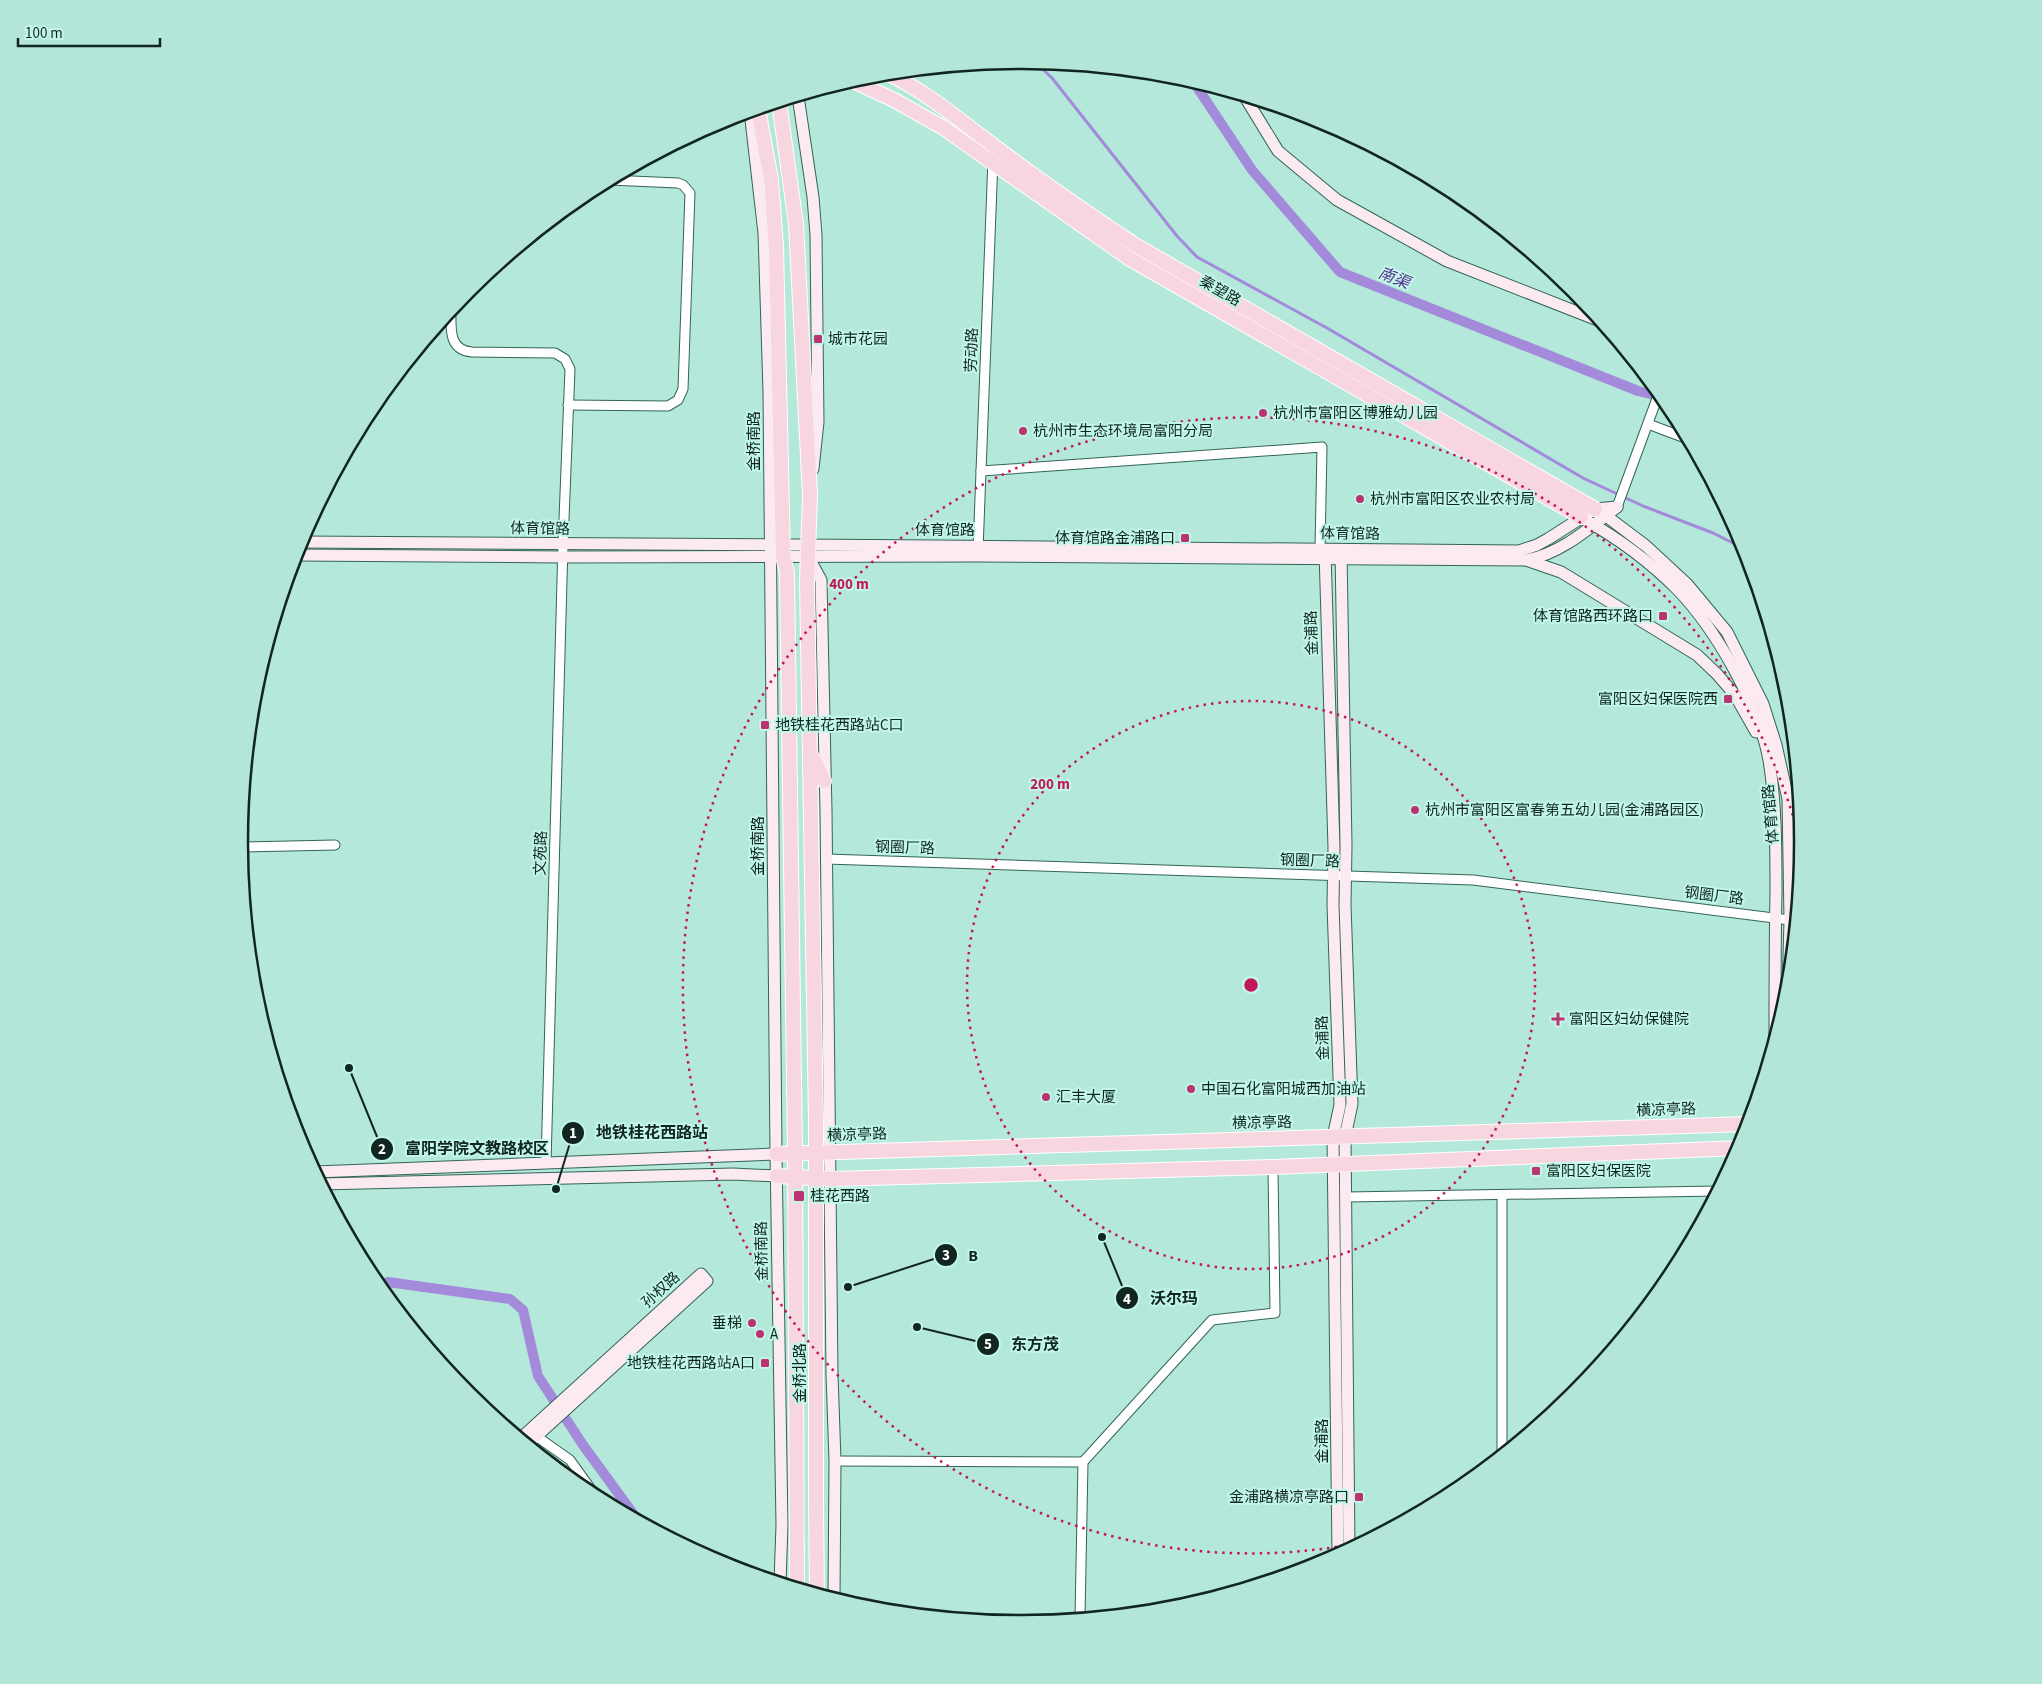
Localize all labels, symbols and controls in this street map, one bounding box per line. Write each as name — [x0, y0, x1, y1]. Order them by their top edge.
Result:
scale bar — [18, 15, 160, 47]
text: 100 m — [25, 23, 63, 44]
water label: 南渠 — [1375, 262, 1415, 295]
street label: 秦望路 — [1195, 271, 1245, 311]
street label: 劳动路 — [961, 327, 983, 373]
place label: 城市花园 — [828, 329, 888, 350]
marker: 城市花园 — [812, 333, 824, 345]
place label: 杭州市富阳区博雅幼儿园 — [1273, 403, 1438, 424]
marker: 杭州市富阳区博雅幼儿园 — [1257, 407, 1269, 419]
street label: 金桥南路 — [744, 411, 765, 471]
place label: 杭州市生态环境局富阳分局 — [1033, 421, 1213, 442]
marker: 杭州市生态环境局富阳分局 — [1017, 425, 1029, 437]
place label: 杭州市富阳区农业农村局 — [1370, 489, 1535, 510]
marker: 杭州市富阳区农业农村局 — [1354, 493, 1366, 505]
street label: 体育馆路 — [510, 518, 570, 540]
street label: 体育馆路 — [915, 520, 975, 541]
street label: 体育馆路 — [1320, 523, 1380, 545]
place label: 体育馆路金浦路口 — [1055, 528, 1175, 549]
marker: 体育馆路金浦路口 — [1179, 532, 1191, 544]
text: 400 m — [829, 574, 869, 595]
place label: 体育馆路西环路口 — [1533, 606, 1653, 627]
street label: 金浦路 — [1301, 610, 1323, 656]
marker: 体育馆路西环路口 — [1657, 610, 1669, 622]
place label: 富阳区妇保医院西 — [1598, 689, 1718, 710]
marker: 富阳区妇保医院西 — [1722, 693, 1734, 705]
place label: 地铁桂花西路站C口 — [775, 715, 904, 736]
marker: 地铁桂花西路站C口 — [759, 719, 771, 731]
text: 200 m — [1030, 774, 1070, 795]
street label: 体育馆路 — [1758, 783, 1784, 845]
place label: 杭州市富阳区富春第五幼儿园(金浦路园区) — [1425, 800, 1704, 821]
marker: 杭州市富阳区富春第五幼儿园(金浦路园区) — [1409, 804, 1421, 816]
street label: 金桥南路 — [748, 816, 769, 876]
street label: 文苑路 — [530, 830, 552, 876]
street label: 钢圈厂路 — [875, 836, 935, 860]
street label: 钢圈厂路 — [1280, 849, 1340, 873]
street label: 钢圈厂路 — [1683, 882, 1745, 910]
centre of rings — [1242, 976, 1260, 994]
place label: 富阳区妇幼保健院 — [1569, 1009, 1689, 1030]
marker: 富阳区妇幼保健院 — [1551, 1012, 1565, 1026]
street label: 金浦路 — [1312, 1015, 1334, 1061]
place label: 中国石化富阳城西加油站 — [1201, 1079, 1366, 1100]
marker: 中国石化富阳城西加油站 — [1185, 1083, 1197, 1095]
place label: 汇丰大厦 — [1056, 1087, 1116, 1108]
marker: 汇丰大厦 — [1040, 1091, 1052, 1103]
street label: 横凉亭路 — [1636, 1098, 1696, 1122]
street label: 横凉亭路 — [1232, 1112, 1292, 1134]
callout: 地铁桂花西路站 — [561, 1117, 718, 1148]
text: 地铁桂花西路站 — [596, 1122, 708, 1144]
text: 1 — [569, 1123, 577, 1144]
street label: 横凉亭路 — [827, 1123, 887, 1147]
callout: 富阳学院文教路校区 — [370, 1133, 559, 1164]
text: 富阳学院文教路校区 — [405, 1138, 549, 1160]
text: 2 — [378, 1139, 386, 1160]
place label: 富阳区妇保医院 — [1546, 1161, 1651, 1182]
marker: 富阳区妇保医院 — [1530, 1165, 1542, 1177]
place label: 桂花西路 — [810, 1186, 870, 1207]
marker: 桂花西路 — [792, 1189, 806, 1203]
street label: 金桥南路 — [751, 1221, 773, 1281]
callout: B — [933, 1240, 988, 1271]
text: 3 — [942, 1245, 950, 1266]
text: B — [968, 1245, 978, 1267]
street label: 孙权路 — [637, 1267, 685, 1313]
callout: 沃尔玛 — [1115, 1283, 1208, 1314]
text: 沃尔玛 — [1150, 1288, 1198, 1310]
text: 4 — [1123, 1289, 1131, 1310]
place label: 垂梯 — [712, 1313, 742, 1334]
marker: 垂梯 — [746, 1317, 758, 1329]
place label: A — [770, 1324, 779, 1345]
marker: A — [754, 1328, 766, 1340]
callout: 东方茂 — [976, 1329, 1069, 1360]
text: 5 — [984, 1334, 992, 1355]
text: 东方茂 — [1011, 1334, 1059, 1356]
street label: 金桥北路 — [790, 1343, 811, 1403]
place label: 地铁桂花西路站A口 — [627, 1353, 755, 1374]
marker: 地铁桂花西路站A口 — [759, 1357, 771, 1369]
street label: 金浦路 — [1312, 1418, 1333, 1464]
place label: 金浦路横凉亭路口 — [1229, 1487, 1349, 1508]
marker: 金浦路横凉亭路口 — [1353, 1491, 1365, 1503]

